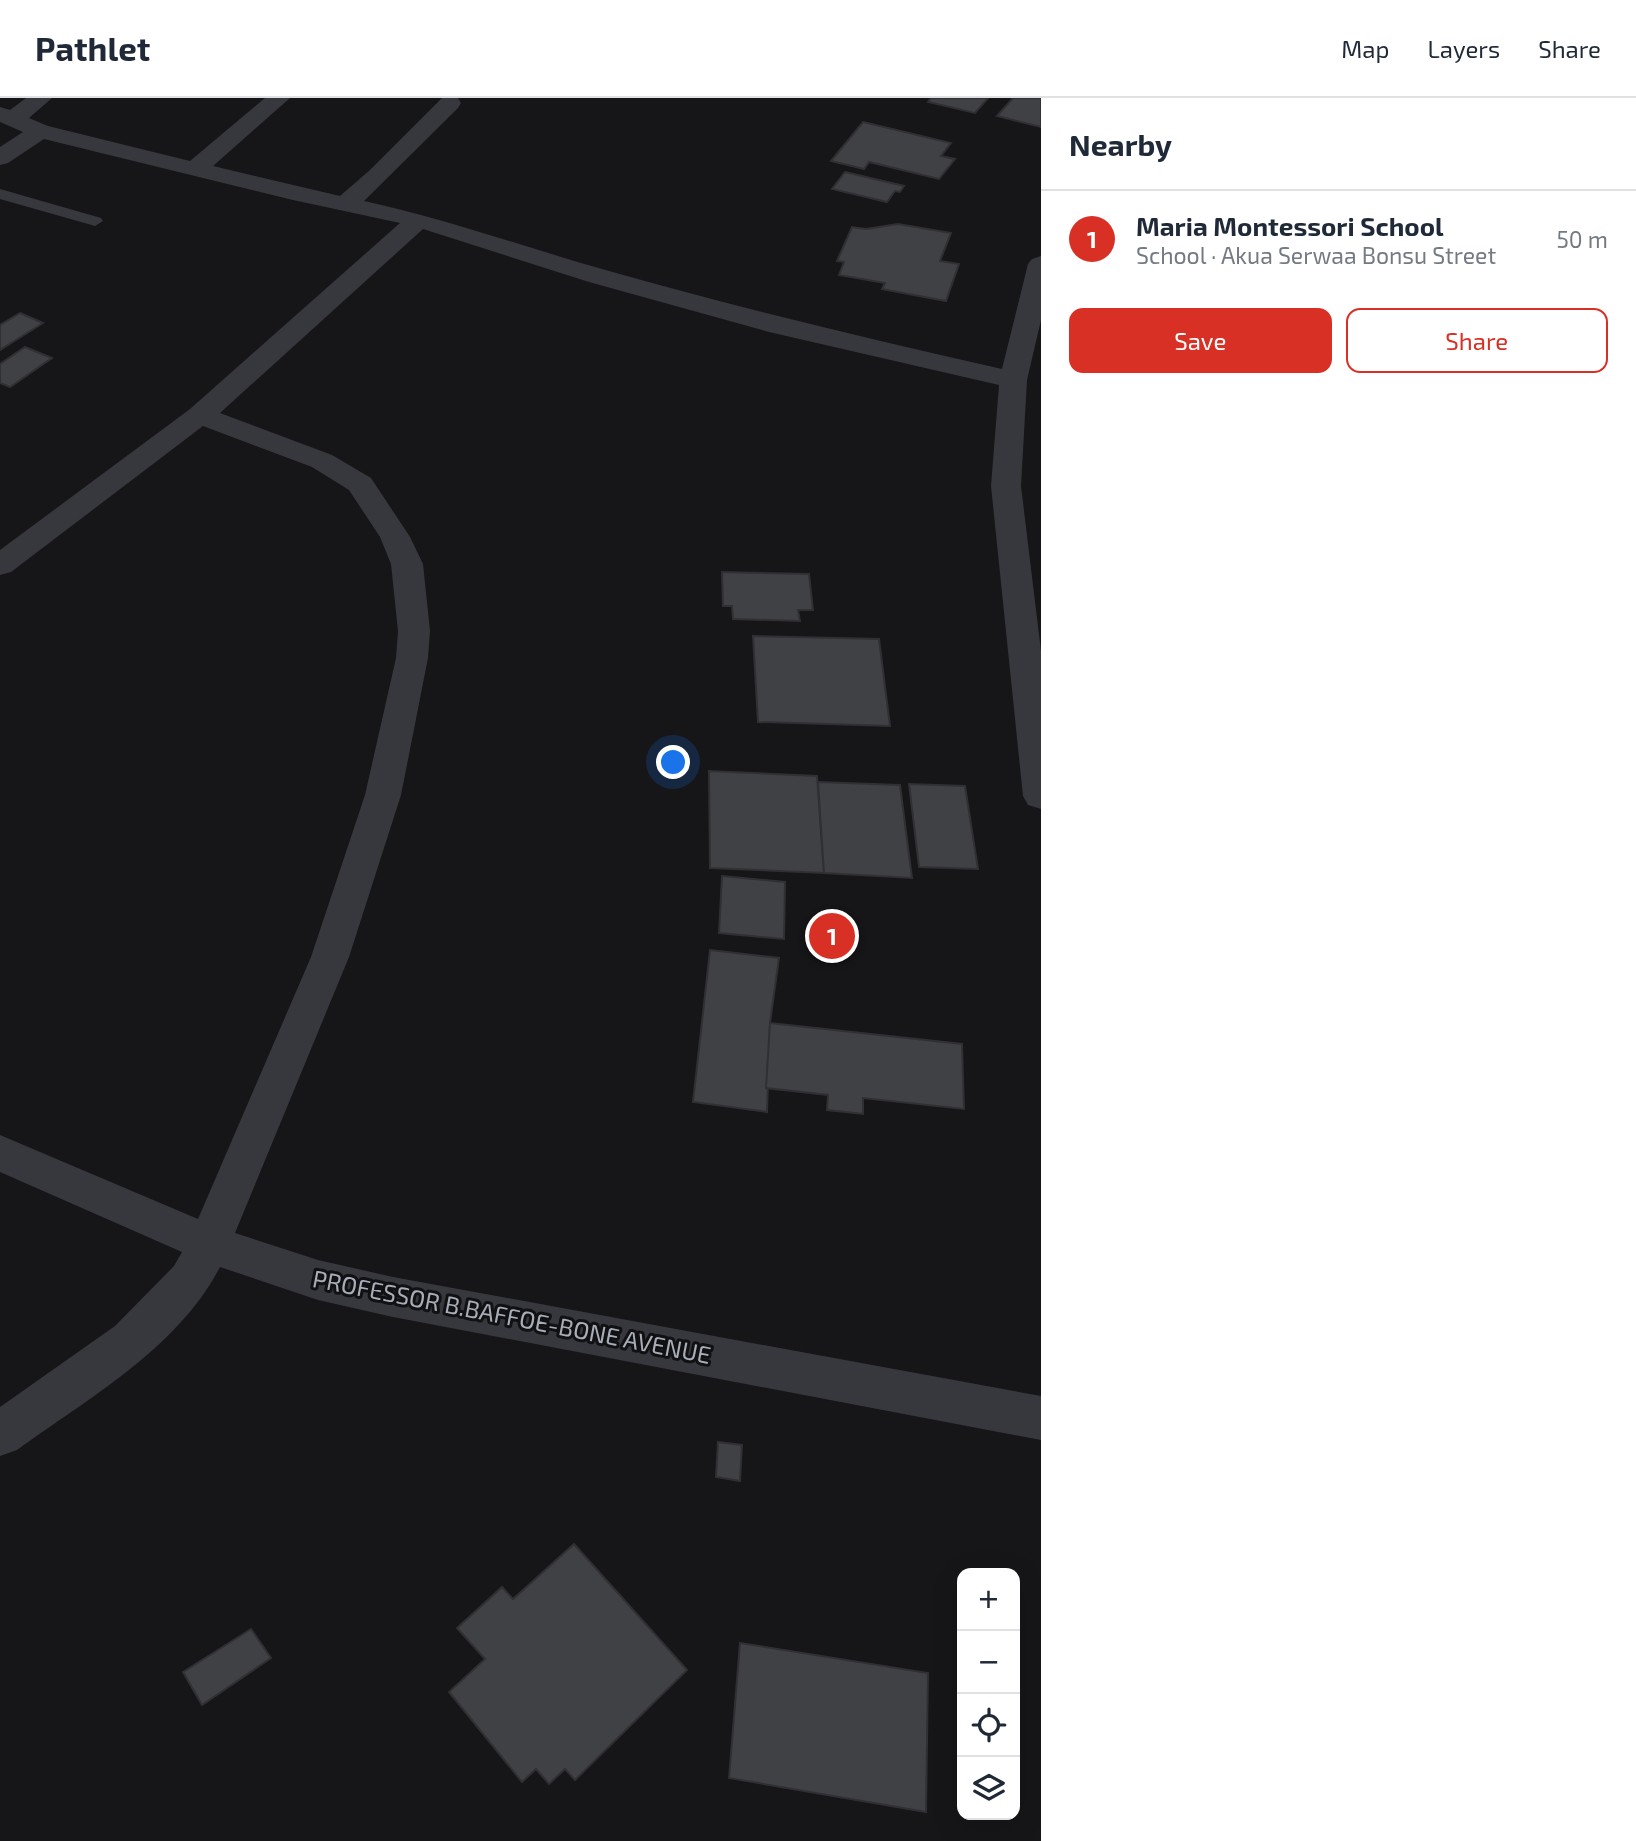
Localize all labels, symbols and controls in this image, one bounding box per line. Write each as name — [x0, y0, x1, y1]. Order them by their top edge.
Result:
text: Pathlet — [35, 28, 150, 68]
text: Map — [1341, 34, 1389, 63]
text: Layers — [1427, 34, 1500, 63]
text: Share — [1538, 34, 1601, 63]
text: Nearby — [1069, 126, 1172, 162]
text: Maria Montessori School — [1136, 210, 1444, 241]
text: 1 — [1087, 225, 1097, 253]
text: 50 m — [1557, 225, 1608, 253]
text: School · Akua Serwaa Bonsu Street — [1136, 241, 1496, 269]
button: Save — [1069, 308, 1332, 373]
button: Share — [1346, 308, 1608, 373]
your location — [656, 745, 690, 779]
pin: 1 — [809, 910, 855, 962]
street label: PROFESSOR B.BAFFOE-BONE AVENUE — [310, 1263, 714, 1369]
map controls — [957, 1568, 1020, 1820]
button: + — [957, 1568, 1020, 1631]
button: − — [957, 1631, 1020, 1694]
button: locate — [957, 1694, 1020, 1757]
button: layers — [957, 1757, 1020, 1820]

